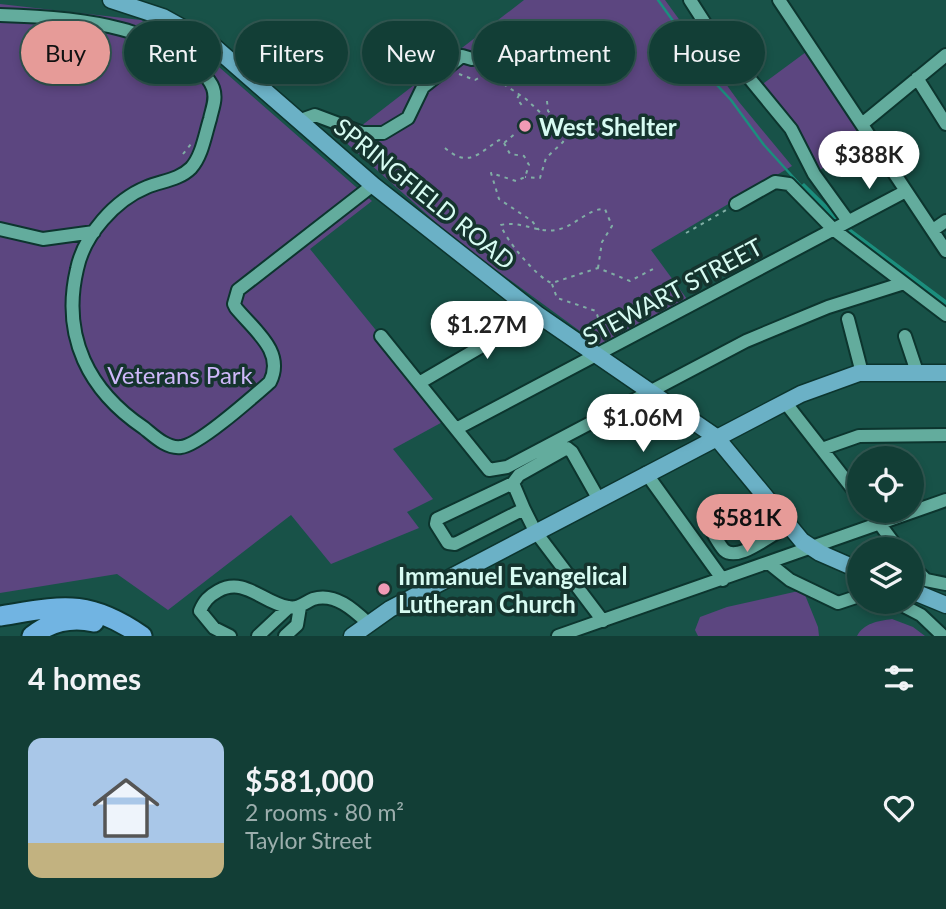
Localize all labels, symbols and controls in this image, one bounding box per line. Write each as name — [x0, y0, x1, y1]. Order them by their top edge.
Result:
chip: Buy — [21, 21, 110, 84]
chip: Rent — [124, 21, 221, 84]
chip: Filters — [235, 21, 348, 84]
chip: New — [362, 21, 459, 84]
chip: Apartment — [473, 21, 635, 84]
chip: House — [649, 21, 765, 84]
street label: SPRINGFIELD ROAD — [329, 111, 521, 275]
place label: West Shelter — [539, 112, 677, 141]
marker: West Shelter — [517, 118, 533, 134]
pin: $388K — [820, 132, 918, 191]
text: $388K — [834, 140, 904, 168]
street label: STEWART STREET — [577, 231, 767, 351]
pin: $1.27M — [430, 302, 544, 361]
text: $1.27M — [447, 310, 527, 338]
park label: Veterans Park — [107, 360, 254, 389]
pin: $1.06M — [586, 394, 700, 454]
text: $1.06M — [603, 403, 683, 431]
map controls — [847, 446, 924, 614]
button: locate — [847, 446, 924, 523]
pin: $581K — [698, 494, 796, 554]
text: $581K — [712, 503, 782, 531]
button: layers — [847, 537, 924, 614]
place label: Immanuel Evangelical Lutheran Church — [398, 561, 628, 618]
marker: Immanuel Evangelical Lutheran Church — [376, 581, 392, 597]
icon: filters — [880, 659, 918, 697]
text: 4 homes — [28, 660, 141, 696]
text: $581,000 — [245, 762, 374, 798]
icon: home — [84, 766, 168, 850]
icon: heart — [880, 789, 918, 827]
text: 2 rooms · 80 m² — [245, 798, 404, 826]
text: Taylor Street — [245, 826, 372, 854]

